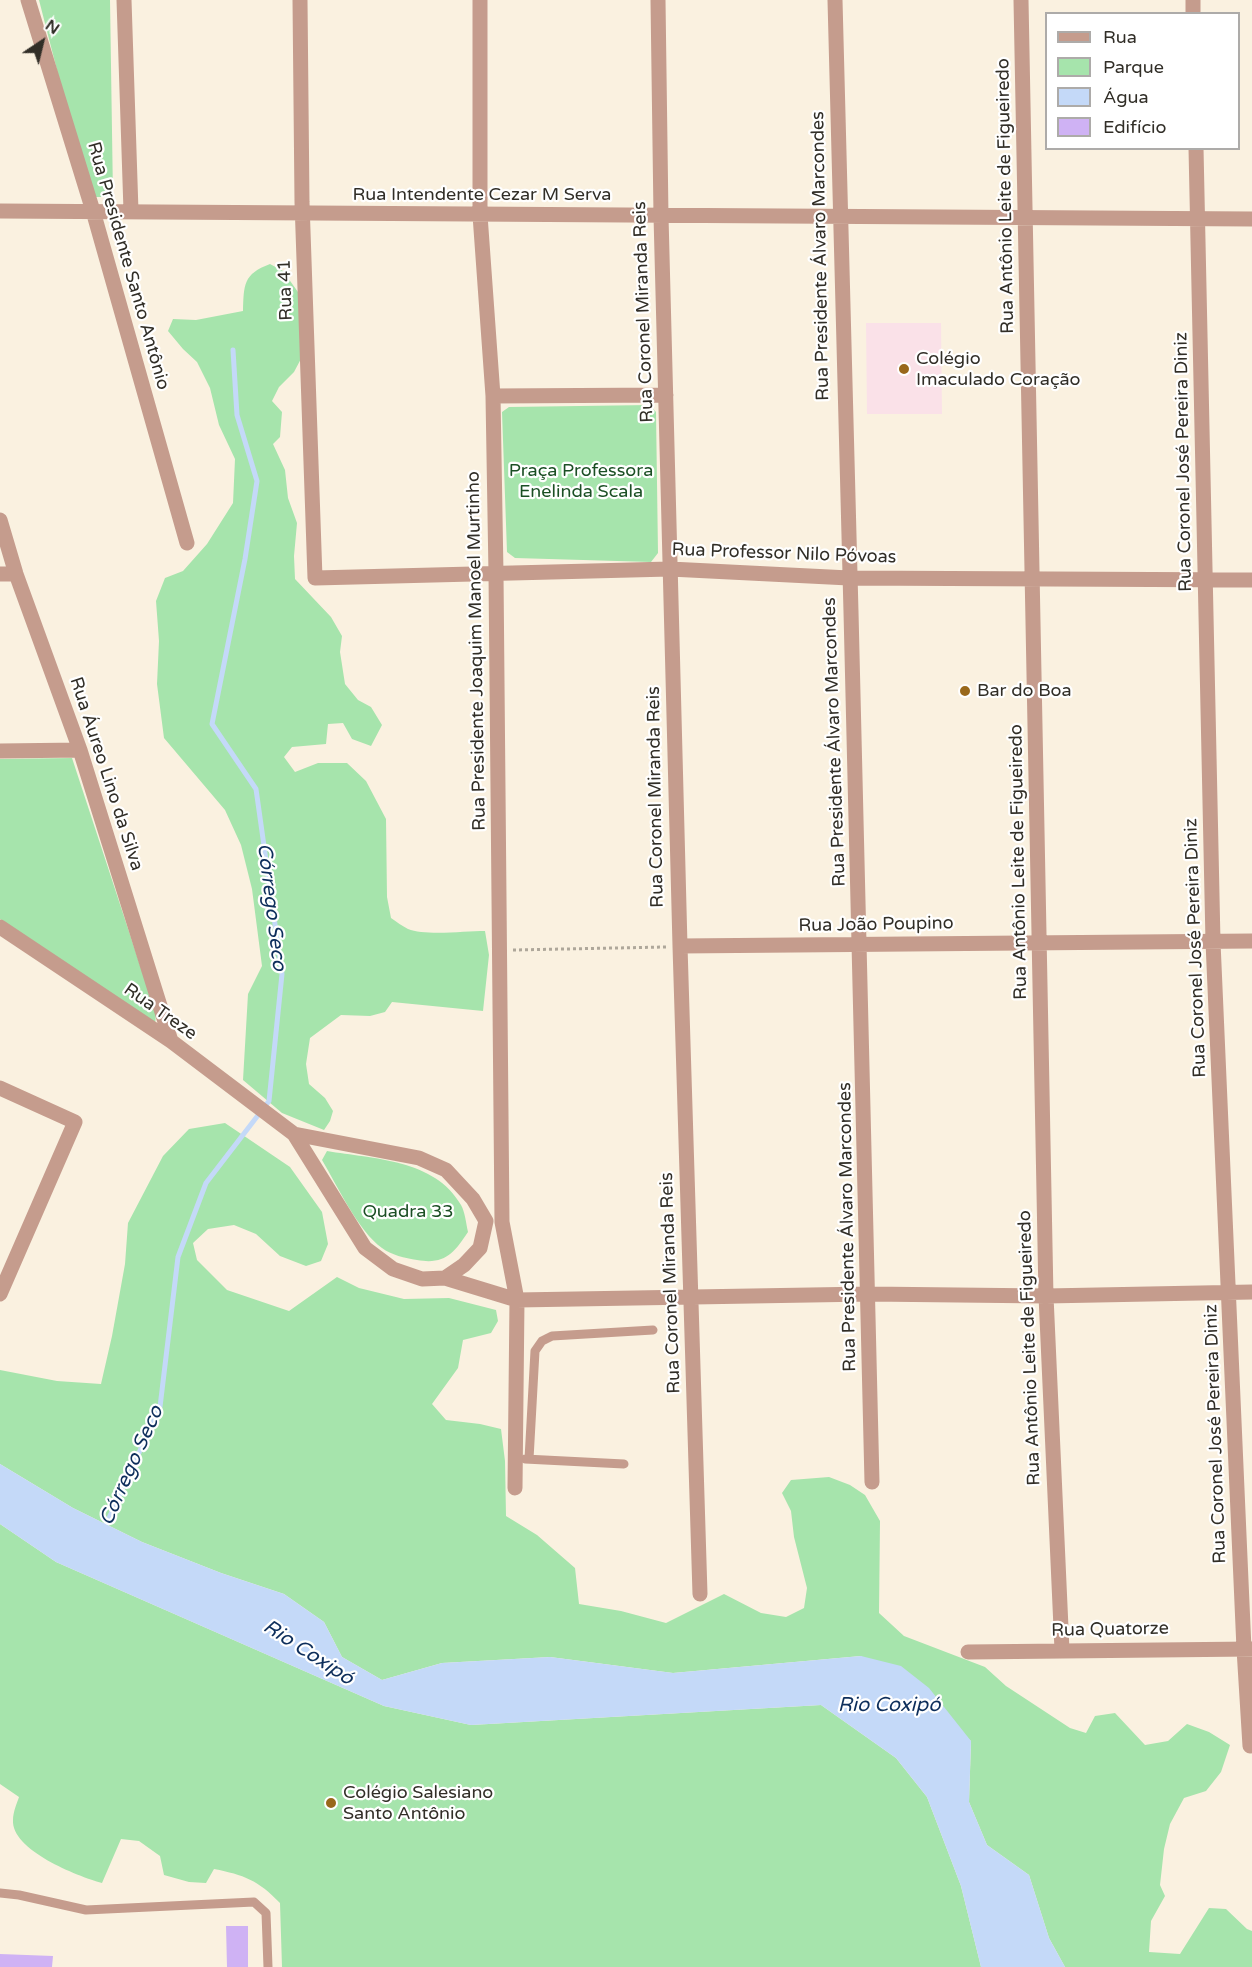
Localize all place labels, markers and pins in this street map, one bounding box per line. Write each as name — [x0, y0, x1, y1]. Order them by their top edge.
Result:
place label: Colégio Imaculado Coração — [916, 348, 1081, 391]
marker: Colégio Imaculado Coração — [897, 362, 911, 376]
place label: Bar do Boa — [977, 680, 1072, 702]
marker: Bar do Boa — [958, 684, 972, 698]
place label: Colégio Salesiano Santo Antônio — [343, 1782, 493, 1824]
marker: Colégio Salesiano Santo Antônio — [324, 1796, 338, 1810]

